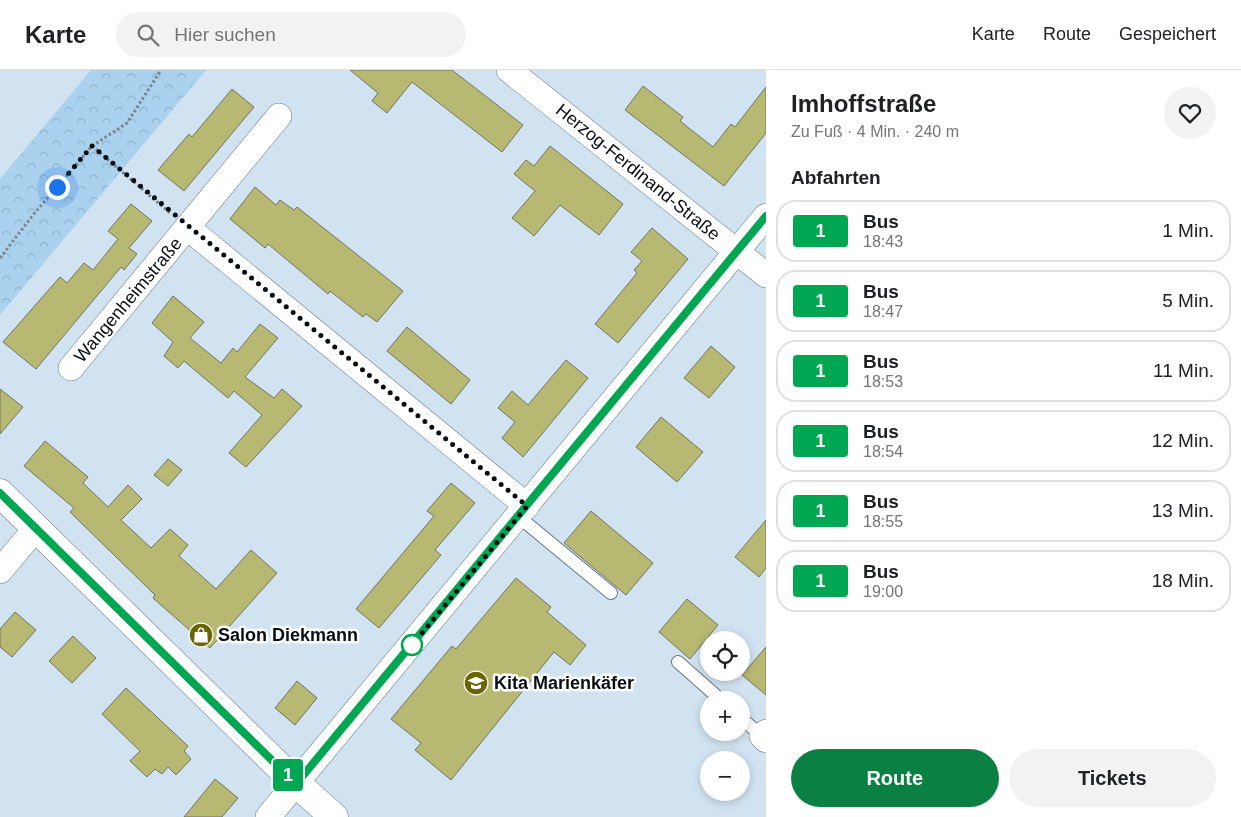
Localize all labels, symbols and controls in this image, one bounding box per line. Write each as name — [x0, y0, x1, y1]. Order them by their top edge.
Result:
search box — [116, 12, 466, 57]
text: Karte — [25, 21, 86, 48]
icon: search — [134, 21, 162, 49]
text: Hier suchen — [174, 24, 276, 45]
text: Karte — [972, 24, 1015, 44]
text: Route — [1043, 24, 1091, 44]
text: Gespeichert — [1119, 24, 1216, 44]
button: heart — [1164, 87, 1216, 139]
text: Imhoffstraße — [791, 90, 936, 117]
street label: Herzog-Ferdinand-Straße — [552, 100, 724, 244]
text: Zu Fuß · 4 Min. · 240 m — [791, 123, 959, 140]
text: Abfahrten — [791, 167, 881, 188]
your location — [45, 175, 70, 200]
text: Bus — [863, 211, 899, 232]
text: 1 Min. — [1162, 220, 1214, 241]
text: 1 — [815, 221, 826, 241]
text: 18:43 — [863, 233, 903, 250]
street label: Wangenheimstraße — [70, 234, 186, 366]
text: Bus — [863, 281, 899, 302]
text: 5 Min. — [1162, 290, 1214, 311]
text: 1 — [815, 291, 826, 311]
text: 18:47 — [863, 303, 903, 320]
text: Bus — [863, 351, 899, 372]
text: 11 Min. — [1153, 360, 1214, 381]
text: 1 — [815, 361, 826, 381]
text: 18:53 — [863, 373, 903, 390]
text: Bus — [863, 421, 899, 442]
text: 12 Min. — [1152, 430, 1214, 451]
text: 1 — [815, 431, 826, 451]
text: 18:54 — [863, 443, 903, 460]
text: Bus — [863, 491, 899, 512]
text: 13 Min. — [1152, 500, 1214, 521]
text: 1 — [815, 501, 826, 521]
text: 18:55 — [863, 513, 903, 530]
text: Bus — [863, 561, 899, 582]
text: 18 Min. — [1152, 570, 1214, 591]
text: 1 — [815, 571, 826, 591]
text: 19:00 — [863, 583, 903, 600]
shop icon: Salon Diekmann — [188, 622, 214, 648]
place label: Salon Diekmann — [218, 625, 358, 645]
map controls — [700, 631, 750, 801]
button: locate — [700, 631, 750, 681]
unlabelled marker — [401, 634, 423, 656]
school or university icon: Kita Marienkäfer — [463, 670, 489, 696]
place label: Kita Marienkäfer — [494, 673, 634, 693]
button: + — [700, 691, 750, 741]
button: Route — [791, 749, 999, 807]
button: Tickets — [1009, 749, 1216, 807]
button: − — [700, 751, 750, 801]
line badge: 1 — [272, 759, 304, 791]
text: 1 — [283, 765, 293, 785]

